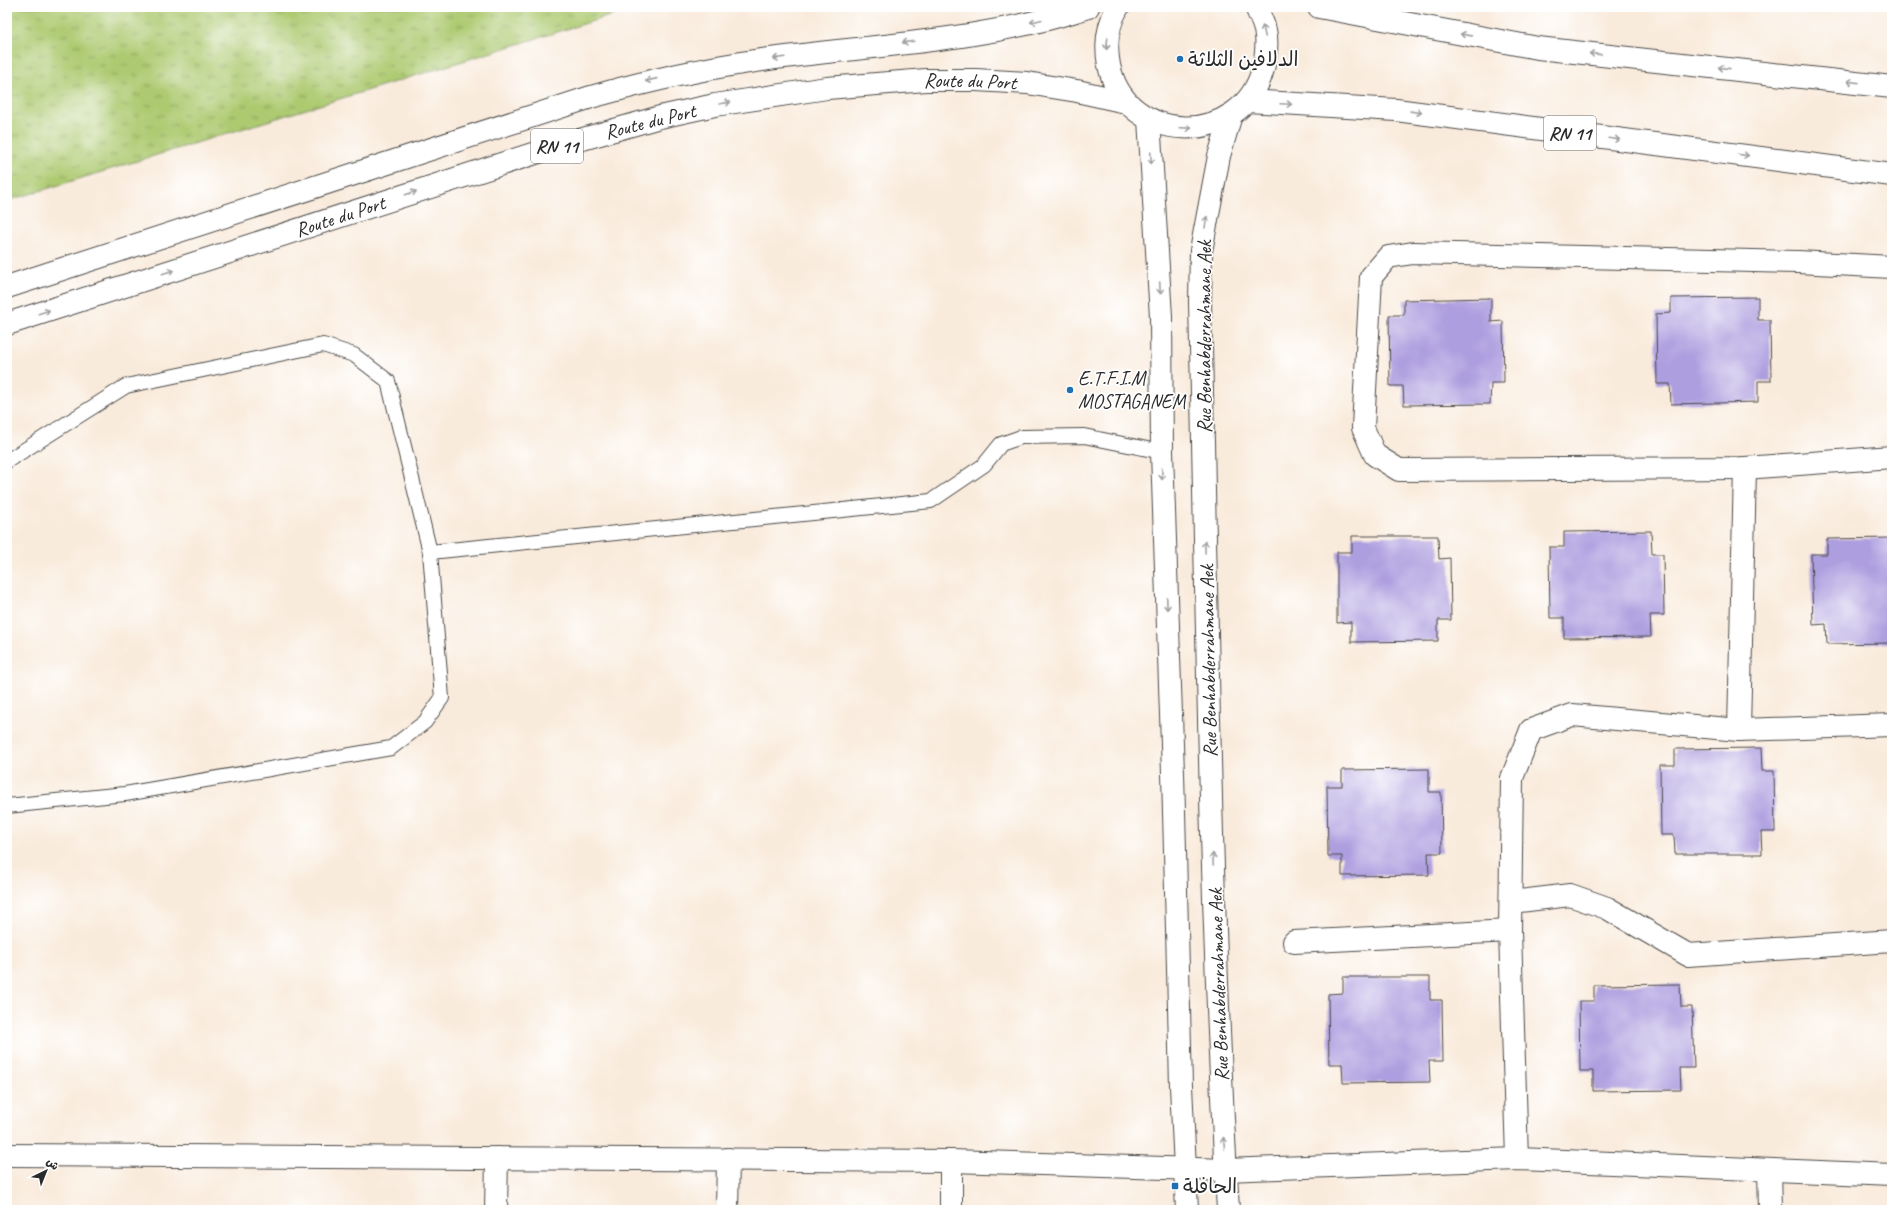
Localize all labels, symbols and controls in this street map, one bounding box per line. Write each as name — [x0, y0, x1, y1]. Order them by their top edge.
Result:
one-way arrow — [1030, 18, 1043, 25]
one-way arrow — [1259, 25, 1267, 38]
one-way arrow — [1460, 30, 1473, 38]
one-way arrow — [1103, 37, 1111, 50]
one-way arrow — [902, 38, 915, 46]
place label: الدلافين الثلاثة — [1188, 47, 1298, 72]
one-way arrow — [1589, 50, 1602, 58]
one-way arrow — [773, 54, 786, 62]
marker: الدلافين الثلاثة — [1175, 54, 1185, 64]
one-way arrow — [1718, 64, 1731, 72]
street label: Route du Port — [924, 68, 1019, 95]
one-way arrow — [645, 77, 658, 85]
one-way arrow — [1847, 79, 1860, 86]
street label: Route du Port — [602, 98, 700, 145]
one-way arrow — [718, 99, 731, 107]
one-way arrow — [1279, 100, 1292, 107]
one-way arrow — [1409, 108, 1422, 116]
road number: RN 11 — [1544, 116, 1596, 150]
one-way arrow — [1179, 124, 1192, 132]
road number: RN 11 — [531, 129, 583, 163]
one-way arrow — [1607, 135, 1620, 142]
one-way arrow — [1147, 151, 1154, 164]
one-way arrow — [1736, 151, 1749, 159]
one-way arrow — [405, 189, 418, 196]
street label: Route du Port — [292, 190, 390, 243]
one-way arrow — [1203, 216, 1211, 229]
street label: Rue Benhabderrahmane Aek — [1192, 239, 1217, 433]
one-way arrow — [161, 267, 173, 275]
one-way arrow — [1156, 281, 1163, 294]
one-way arrow — [38, 307, 50, 315]
place label: E.T.F.I.M MOSTAGANEM — [1078, 366, 1187, 414]
marker: E.T.F.I.M MOSTAGANEM — [1065, 385, 1075, 395]
one-way arrow — [1159, 467, 1166, 480]
one-way arrow — [1202, 541, 1209, 554]
street label: Rue Benhabderrahmane Aek — [1194, 563, 1223, 757]
one-way arrow — [1163, 597, 1171, 610]
one-way arrow — [1210, 853, 1217, 866]
street label: Rue Benhabderrahmane Aek — [1203, 887, 1234, 1082]
one-way arrow — [1220, 1137, 1227, 1150]
north arrow — [26, 1151, 66, 1191]
text: ش — [44, 1154, 62, 1173]
place label: الحافلة — [1183, 1174, 1237, 1199]
marker: الحافلة — [1170, 1181, 1180, 1191]

